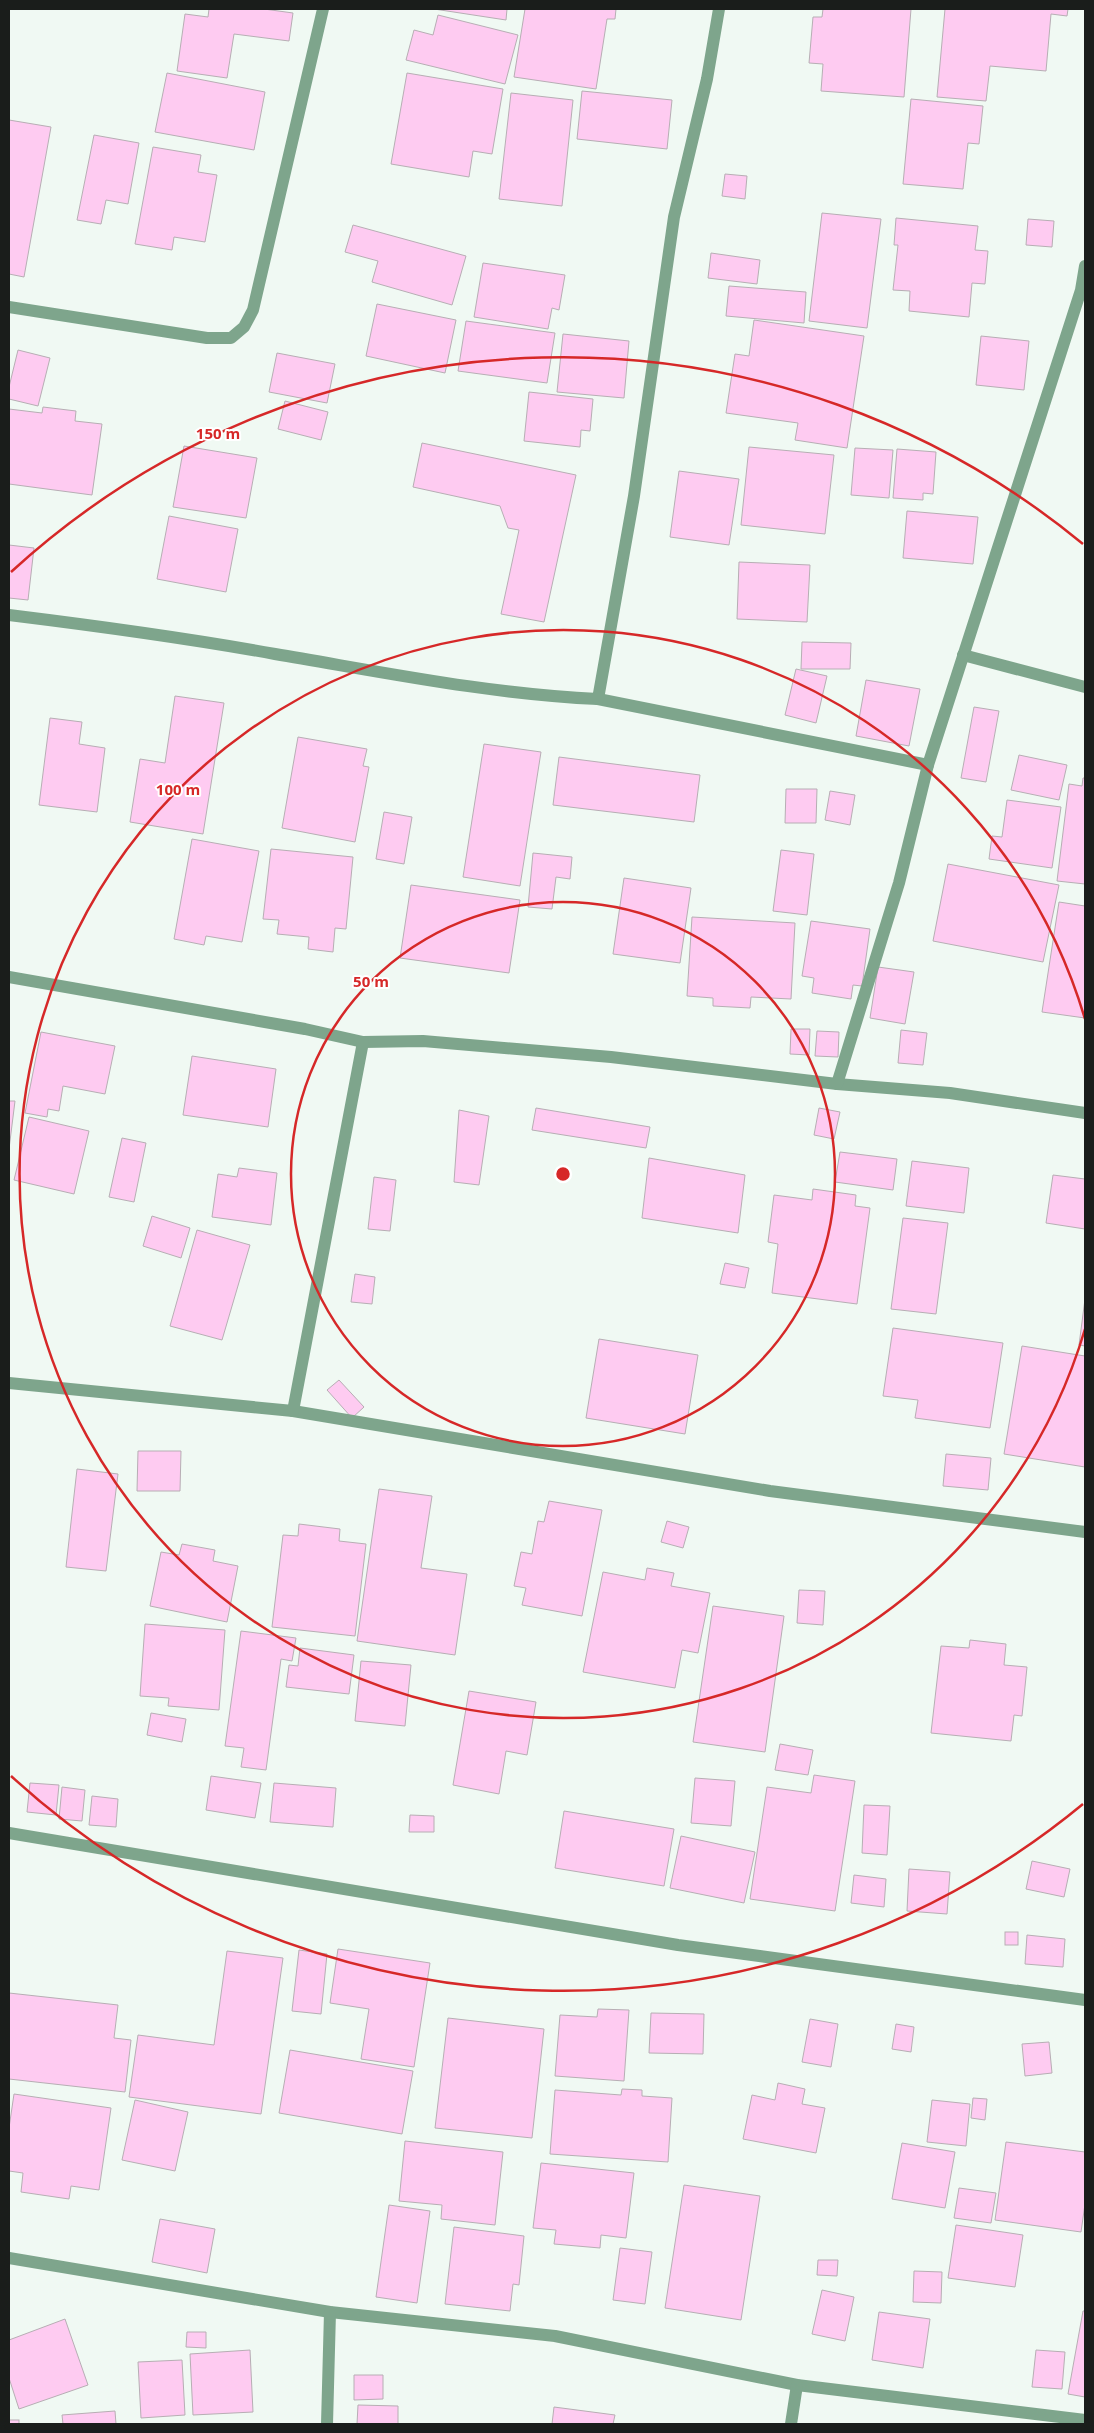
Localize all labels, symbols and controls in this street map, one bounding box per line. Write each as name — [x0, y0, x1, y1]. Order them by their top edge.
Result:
text: 150 m — [196, 423, 240, 443]
text: 100 m — [156, 779, 200, 799]
text: 50 m — [353, 971, 389, 991]
centre of rings — [554, 1165, 572, 1183]

